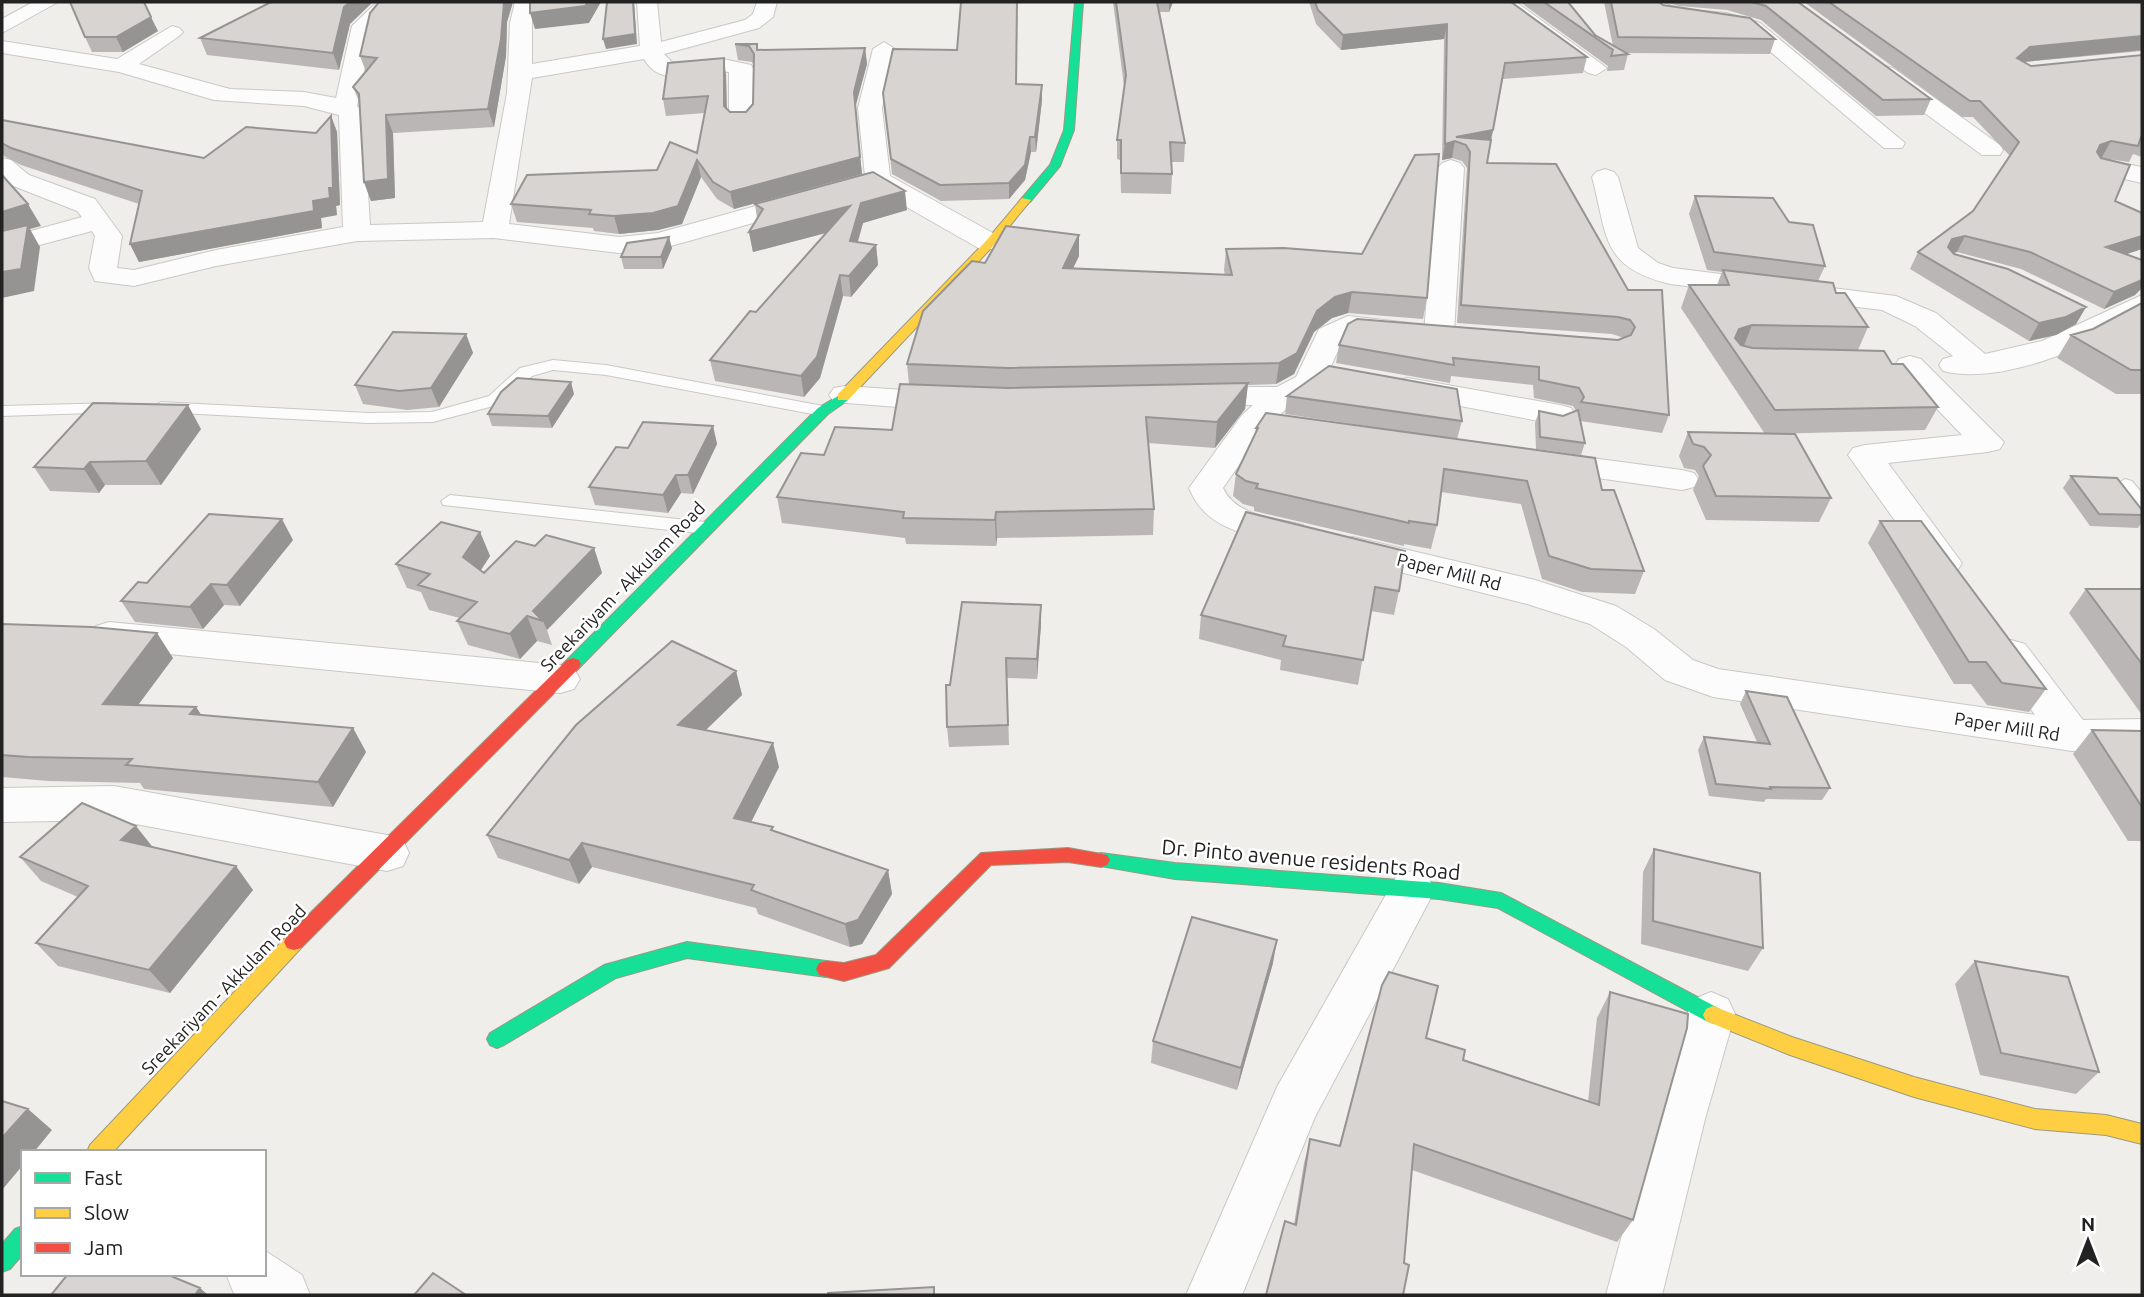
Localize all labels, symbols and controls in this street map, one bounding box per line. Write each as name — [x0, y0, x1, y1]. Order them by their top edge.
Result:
street label: Sreekariyam - Akkulam Road — [536, 497, 709, 675]
street label: Paper Mill Rd — [1395, 548, 1503, 594]
street label: Paper Mill Rd — [1953, 708, 2061, 744]
street label: Dr. Pinto avenue residents Road — [1161, 834, 1462, 884]
street label: Sreekariyam - Akkulam Road — [137, 900, 310, 1078]
legend — [21, 1150, 266, 1276]
text: Fast — [84, 1165, 122, 1189]
text: Slow — [84, 1200, 129, 1224]
north arrow — [2053, 1206, 2123, 1276]
text: N — [2081, 1213, 2095, 1235]
text: Jam — [84, 1235, 123, 1259]

